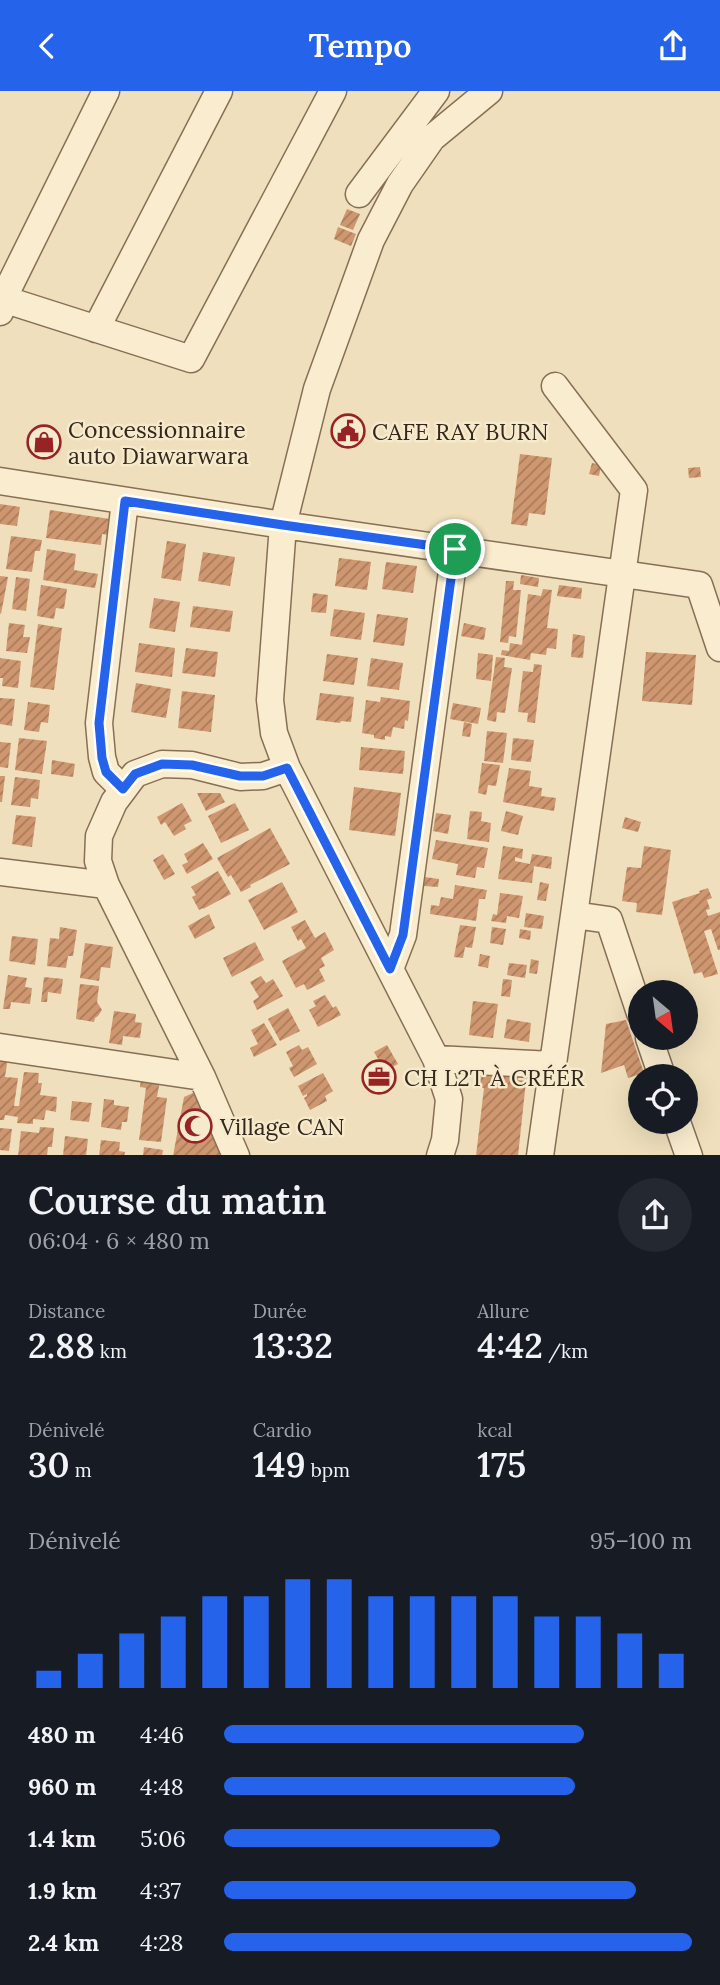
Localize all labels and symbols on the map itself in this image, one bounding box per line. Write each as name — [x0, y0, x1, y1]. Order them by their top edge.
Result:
public building icon: CAFE RAY BURN — [329, 412, 367, 450]
place label: Concessionnaire auto Diawarwara — [68, 415, 249, 470]
place label: CAFE RAY BURN — [372, 417, 548, 446]
shop icon: Concessionnaire auto Diawarwara — [25, 423, 63, 461]
pin — [425, 519, 485, 579]
north arrow — [628, 980, 698, 1050]
office icon: CH L2T À CRÉÉR — [360, 1058, 398, 1096]
place label: CH L2T À CRÉÉR — [404, 1063, 585, 1092]
mosque icon: Village CAN — [176, 1107, 214, 1145]
place label: Village CAN — [219, 1112, 344, 1141]

